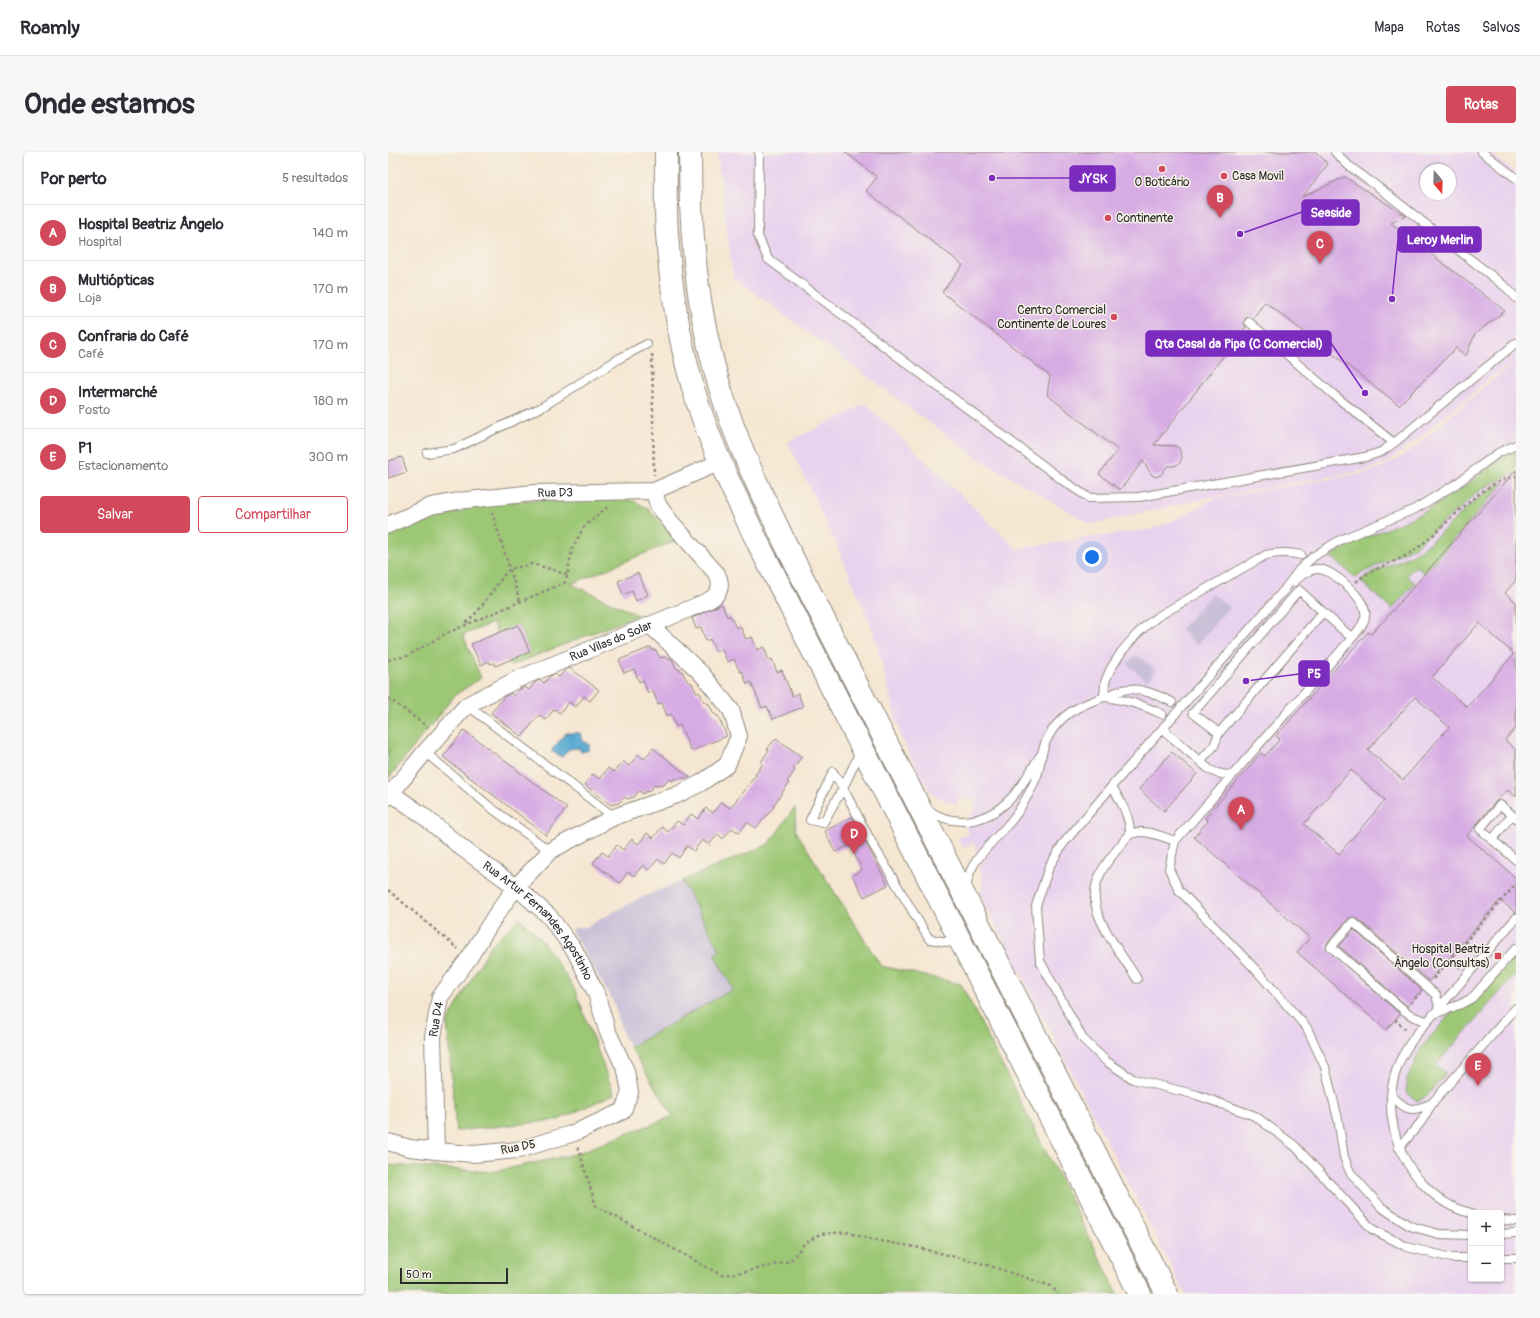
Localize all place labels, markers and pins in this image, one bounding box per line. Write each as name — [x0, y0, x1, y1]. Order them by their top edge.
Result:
marker: O Boticário — [1157, 164, 1167, 174]
callout: JYSK — [1070, 166, 1115, 191]
place label: Casa Movil — [1232, 169, 1284, 184]
marker: Casa Movil — [1219, 171, 1229, 181]
place label: O Boticário — [1135, 175, 1190, 190]
pin: B — [1207, 185, 1233, 218]
callout: Seaside — [1302, 200, 1359, 225]
place label: Continente — [1116, 211, 1173, 226]
marker: Continente — [1103, 213, 1113, 223]
callout: Leroy Merlin — [1398, 227, 1481, 252]
pin: C — [1307, 231, 1333, 264]
place label: Centro Comercial Continente de Loures — [997, 303, 1107, 332]
marker: Centro Comercial Continente de Loures — [1109, 312, 1119, 322]
callout: Qta Casal da Pipa (C Comercial) — [1146, 331, 1331, 356]
callout: P5 — [1299, 661, 1329, 686]
pin: A — [1228, 797, 1254, 830]
pin: D — [841, 821, 867, 854]
place label: Hospital Beatriz Ângelo (Consultas) — [1394, 942, 1490, 971]
marker: Hospital Beatriz Ângelo (Consultas) — [1493, 951, 1503, 961]
pin: E — [1465, 1053, 1491, 1086]

